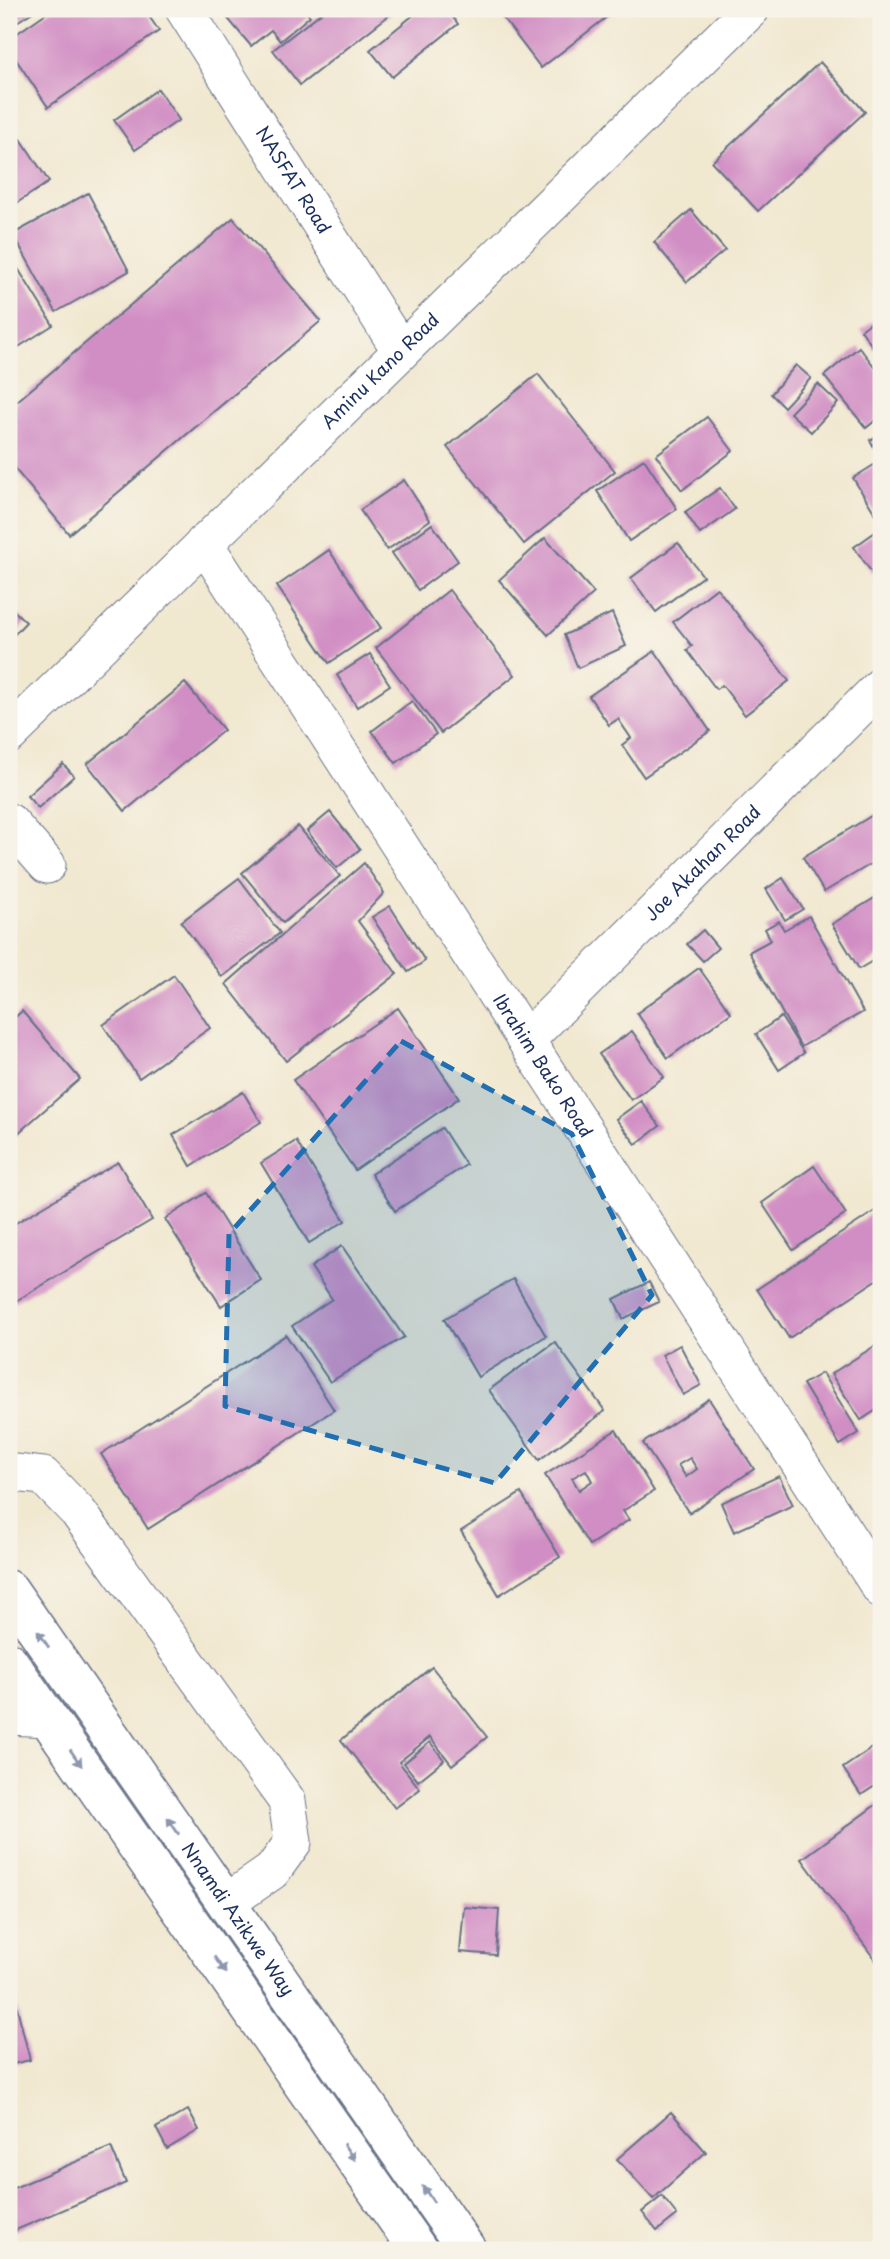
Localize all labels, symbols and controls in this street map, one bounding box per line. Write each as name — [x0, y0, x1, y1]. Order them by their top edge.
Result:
street label: NASFAT Road — [250, 121, 338, 239]
street label: Aminu Kano Road — [315, 306, 445, 434]
street label: Joe Akahan Road — [638, 798, 766, 927]
street label: Ibrahim Bako Road — [487, 988, 600, 1142]
one-way arrow — [36, 1630, 50, 1648]
one-way arrow — [69, 1749, 83, 1767]
one-way arrow — [166, 1817, 180, 1835]
street label: Nnamdi Azikwe Way — [176, 1836, 302, 2001]
one-way arrow — [213, 1956, 227, 1974]
one-way arrow — [342, 2143, 356, 2161]
one-way arrow — [421, 2185, 435, 2203]

